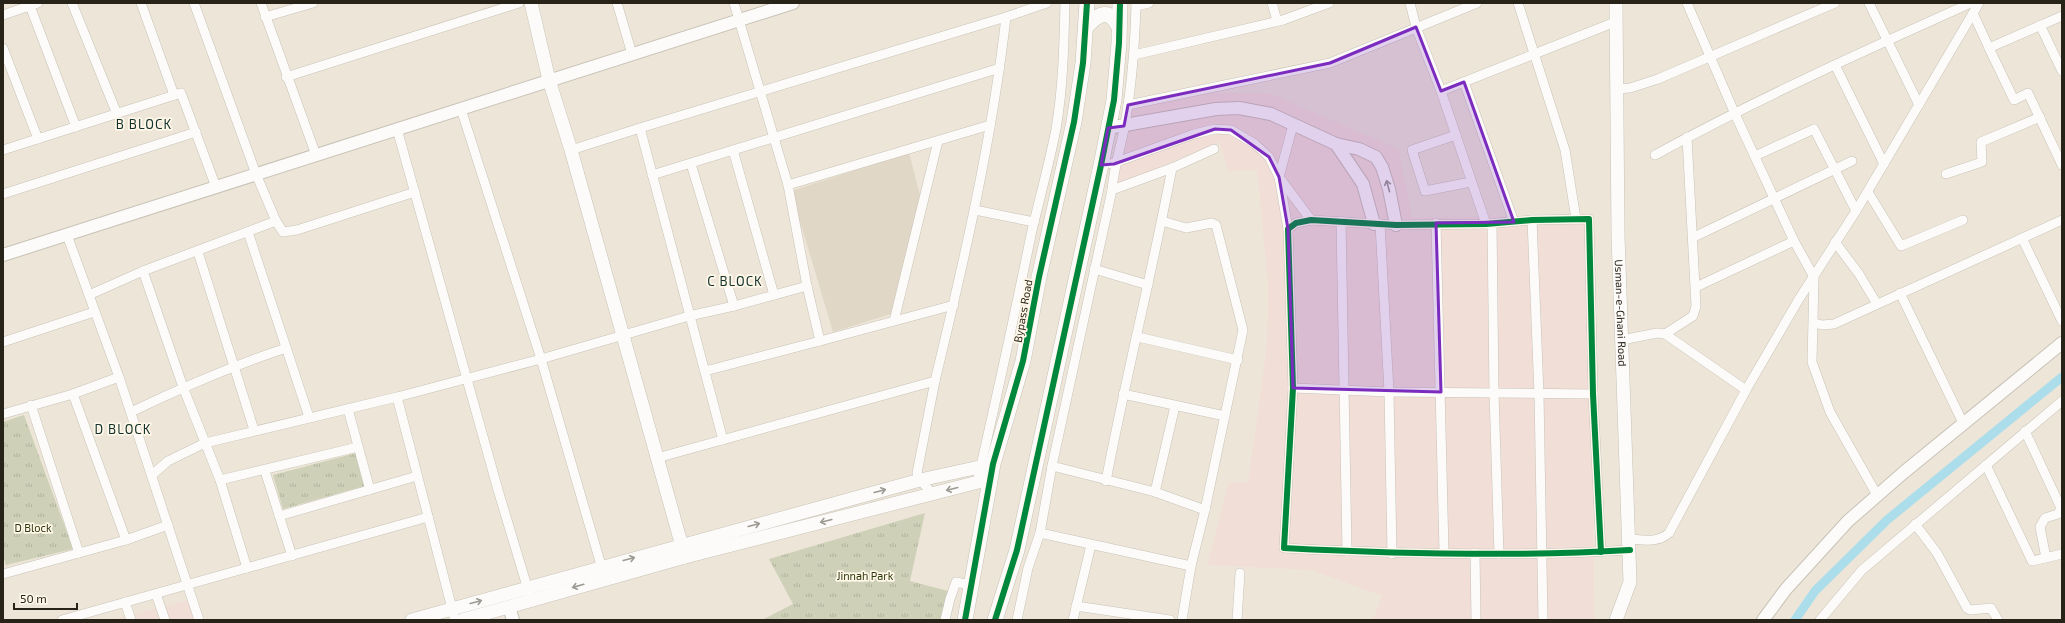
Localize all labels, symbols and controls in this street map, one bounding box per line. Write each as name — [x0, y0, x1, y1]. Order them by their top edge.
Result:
district label: B BLOCK — [116, 116, 172, 132]
one-way arrow — [1383, 180, 1391, 193]
street label: Usman-e-Ghani Road — [1613, 259, 1630, 367]
district label: C BLOCK — [707, 273, 763, 289]
street label: Bypass Road — [1011, 278, 1034, 344]
district label: D BLOCK — [95, 421, 151, 437]
one-way arrow — [946, 486, 959, 493]
one-way arrow — [873, 487, 886, 494]
one-way arrow — [820, 518, 833, 525]
park label: D Block — [14, 521, 52, 534]
one-way arrow — [747, 521, 760, 528]
one-way arrow — [622, 555, 635, 562]
park label: Jinnah Park — [837, 569, 894, 582]
one-way arrow — [572, 583, 585, 590]
scale bar — [14, 585, 77, 611]
text: 50 m — [20, 591, 47, 605]
one-way arrow — [470, 597, 483, 605]

